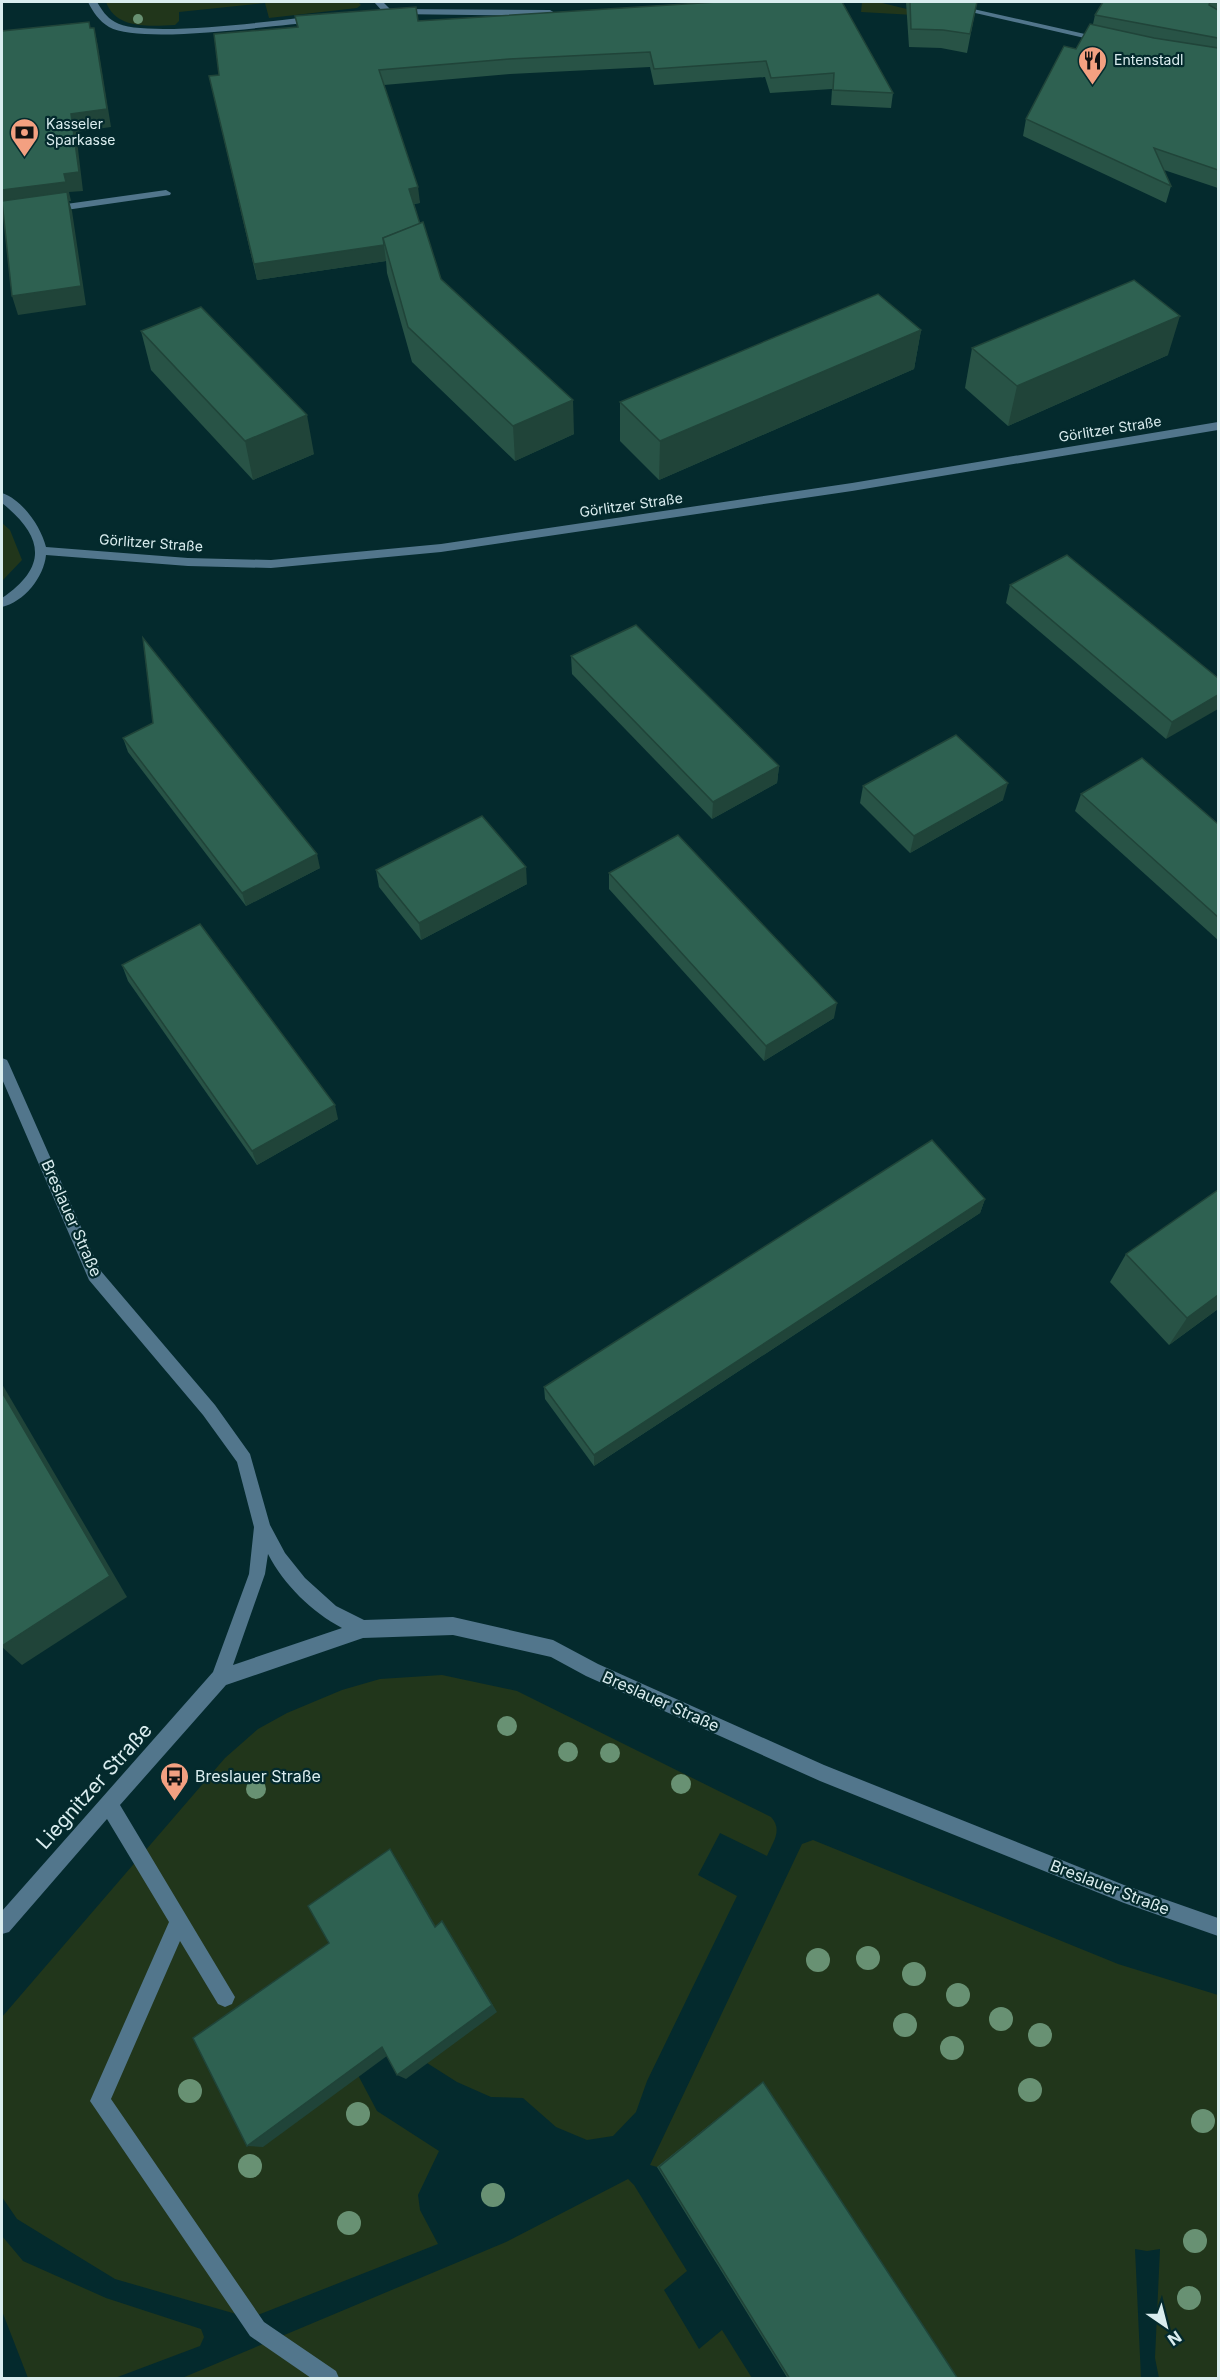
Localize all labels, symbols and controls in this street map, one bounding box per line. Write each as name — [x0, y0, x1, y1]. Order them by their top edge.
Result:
restaurant icon: Entenstadl — [1077, 44, 1109, 86]
place label: Entenstadl — [1114, 51, 1183, 68]
place label: Kasseler Sparkasse — [46, 115, 116, 148]
bank icon: Kasseler Sparkasse — [9, 116, 41, 158]
street label: Görlitzer Straße — [1057, 412, 1163, 445]
street label: Görlitzer Straße — [578, 489, 684, 520]
street label: Görlitzer Straße — [99, 530, 204, 555]
street label: Breslauer Straße — [37, 1156, 107, 1280]
street label: Breslauer Straße — [599, 1666, 723, 1736]
street label: Liegnitzer Straße — [31, 1718, 157, 1854]
bus stop icon: Breslauer Straße — [158, 1760, 190, 1802]
place label: Breslauer Straße — [195, 1766, 321, 1786]
street label: Breslauer Straße — [1048, 1855, 1172, 1919]
north arrow — [1136, 2296, 1196, 2356]
text: N — [1164, 2327, 1185, 2350]

